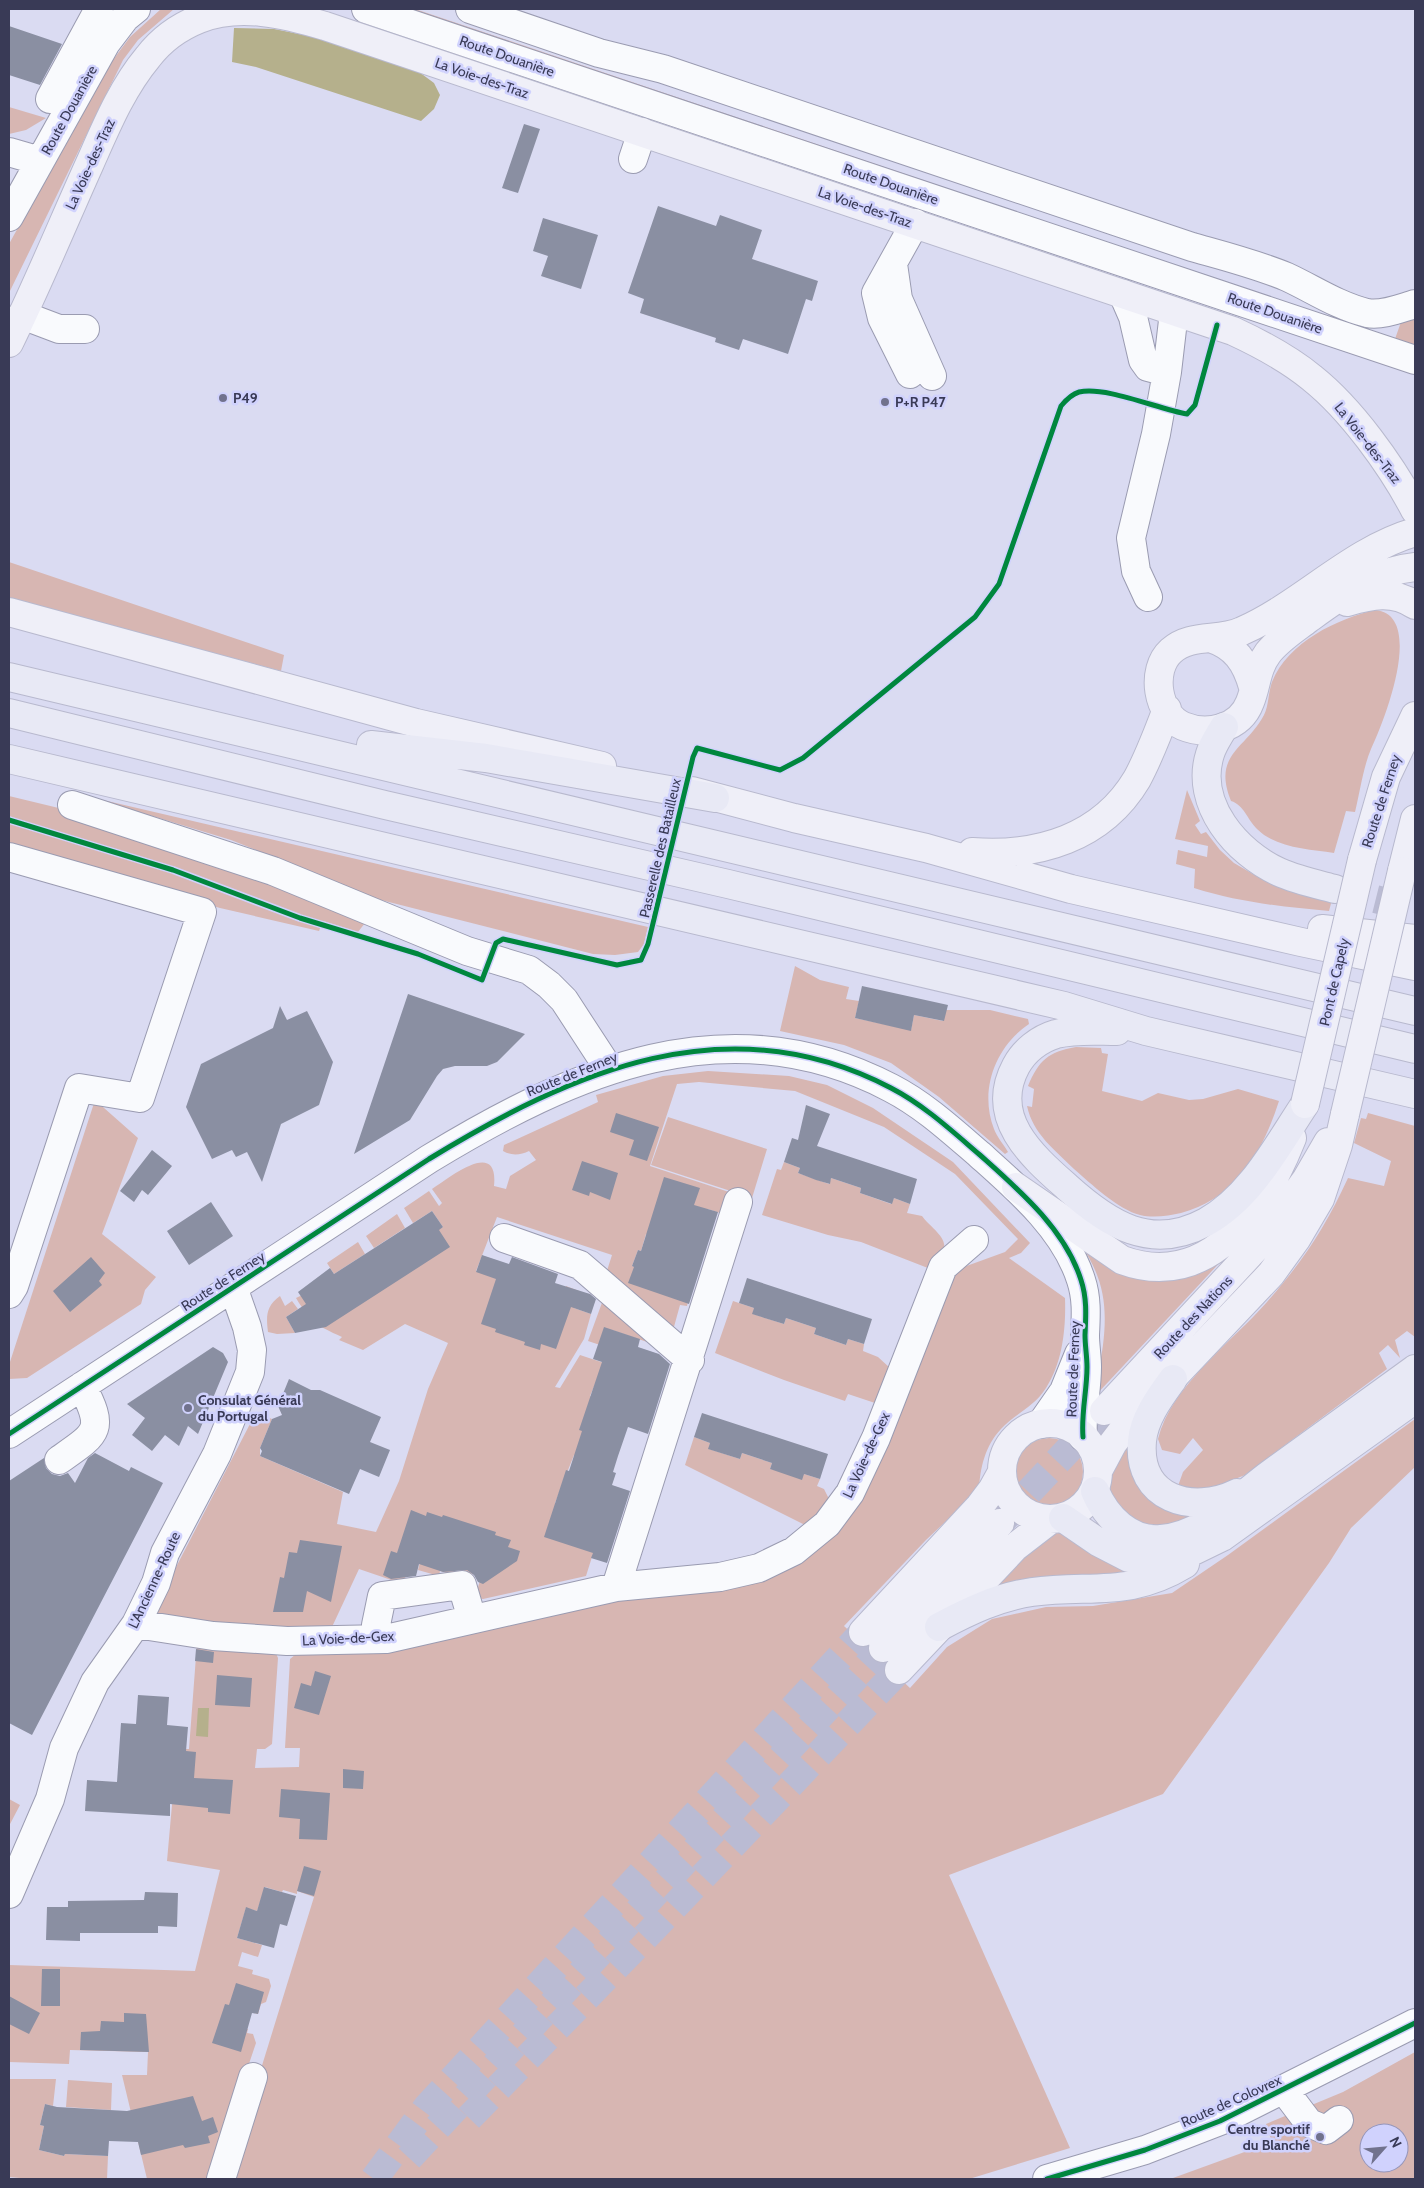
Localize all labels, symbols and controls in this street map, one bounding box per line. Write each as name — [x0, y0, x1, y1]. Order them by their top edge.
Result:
street label: Route Douanière — [457, 31, 557, 81]
street label: La Voie-des-Traz — [433, 53, 532, 103]
street label: Route Douanière — [37, 62, 101, 158]
street label: La Voie-des-Traz — [61, 115, 119, 212]
street label: Route Douanière — [841, 159, 941, 209]
street label: La Voie-des-Traz — [816, 182, 915, 232]
street label: Route Douanière — [1225, 288, 1325, 338]
place label: P49 — [233, 389, 258, 407]
marker: P49 — [217, 392, 229, 404]
place label: P+R P47 — [895, 393, 946, 411]
marker: P+R P47 — [879, 396, 891, 408]
street label: La Voie-des-Traz — [1331, 399, 1406, 488]
street label: Route de Ferney — [1358, 752, 1404, 850]
street label: Passerelle des Batailleux — [635, 776, 685, 919]
street label: Pont de Capely — [1315, 936, 1353, 1028]
street label: Route de Ferney — [524, 1048, 620, 1100]
street label: Route de Ferney — [178, 1247, 268, 1315]
street label: Route des Nations — [1150, 1271, 1236, 1362]
street label: Route de Ferney — [1062, 1320, 1084, 1418]
place label: Consulat Général du Portugal — [198, 1391, 301, 1425]
marker: Consulat Général du Portugal — [182, 1402, 194, 1414]
street label: La Voie-de-Gex — [838, 1409, 894, 1501]
street label: L'Ancienne-Route — [124, 1529, 184, 1631]
street label: La Voie-de-Gex — [301, 1627, 395, 1649]
street label: Route de Colovrex — [1178, 2071, 1284, 2131]
place label: Centre sportif du Blanché — [1228, 2120, 1310, 2154]
north arrow — [1359, 2123, 1409, 2173]
marker: Centre sportif du Blanché — [1314, 2131, 1326, 2143]
text: N — [1385, 2134, 1406, 2151]

